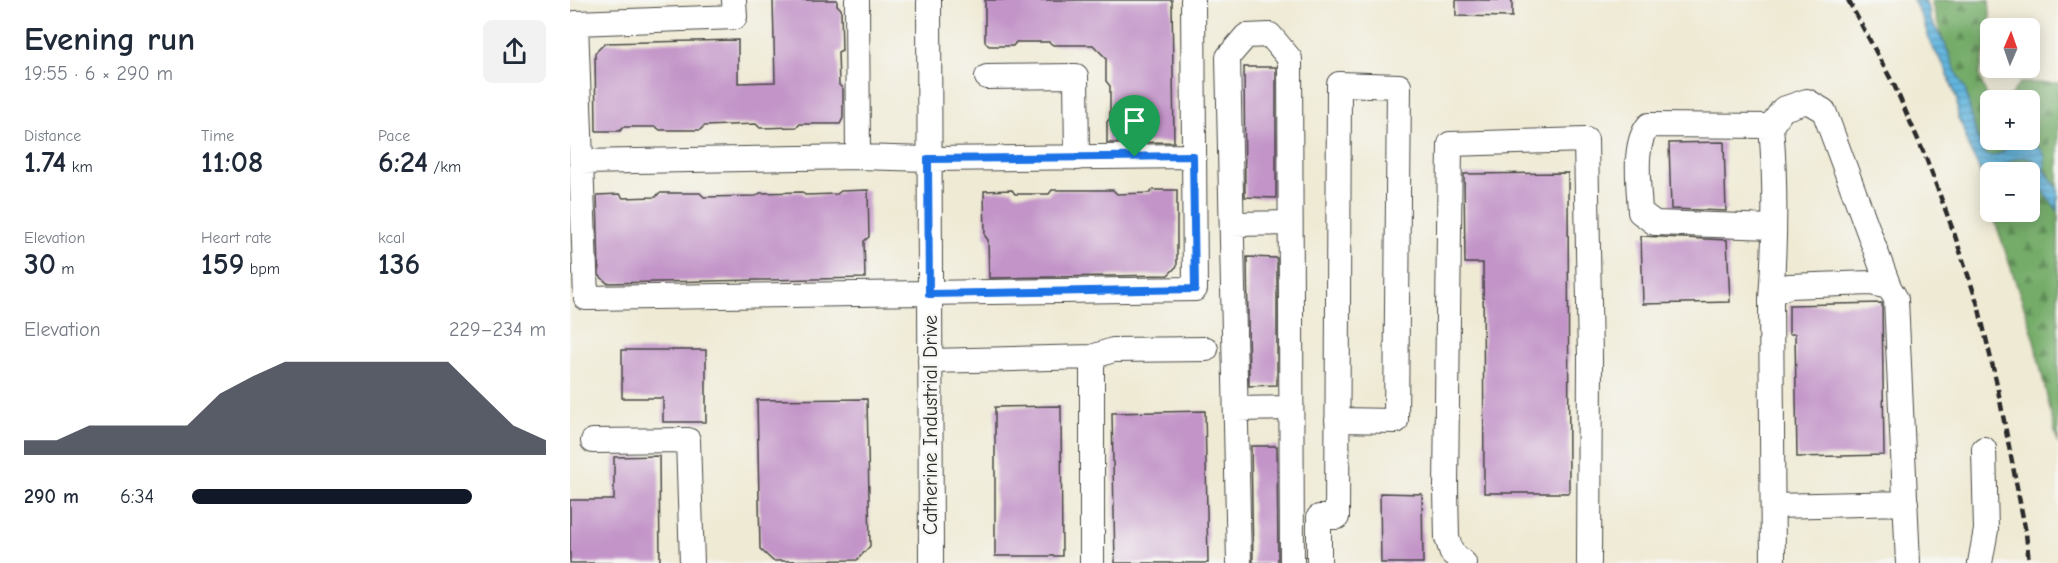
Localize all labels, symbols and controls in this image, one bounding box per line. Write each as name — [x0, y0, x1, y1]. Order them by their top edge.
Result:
north arrow — [1980, 18, 2040, 78]
map controls — [1980, 18, 2040, 222]
text: Evening run — [24, 20, 195, 58]
button: share — [483, 20, 546, 83]
text: 19:55 · 6 × 290 m — [24, 62, 173, 85]
button: + — [1980, 90, 2040, 150]
pin — [1109, 95, 1160, 157]
icon: arrive — [1118, 104, 1151, 137]
text: Distance — [24, 127, 81, 145]
text: Time — [201, 127, 234, 145]
text: Pace — [378, 127, 410, 145]
text: 1.74 — [24, 145, 66, 180]
text: 11:08 — [201, 145, 263, 180]
text: 6:24 — [378, 145, 428, 180]
text: km — [66, 158, 93, 176]
text: /km — [428, 158, 461, 176]
button: − — [1980, 162, 2040, 222]
text: Elevation — [24, 229, 85, 247]
text: Heart rate — [201, 229, 272, 247]
text: kcal — [378, 229, 405, 247]
text: 30 — [24, 247, 56, 282]
text: 159 — [201, 247, 244, 282]
text: 136 — [378, 247, 420, 282]
text: m — [56, 260, 75, 278]
text: bpm — [244, 260, 280, 278]
street label: Catherine Industrial Drive — [919, 315, 942, 535]
text: Elevation — [24, 318, 101, 341]
text: 229–234 m — [449, 318, 546, 341]
text: 290 m — [24, 485, 79, 508]
text: 6:34 — [120, 485, 154, 508]

